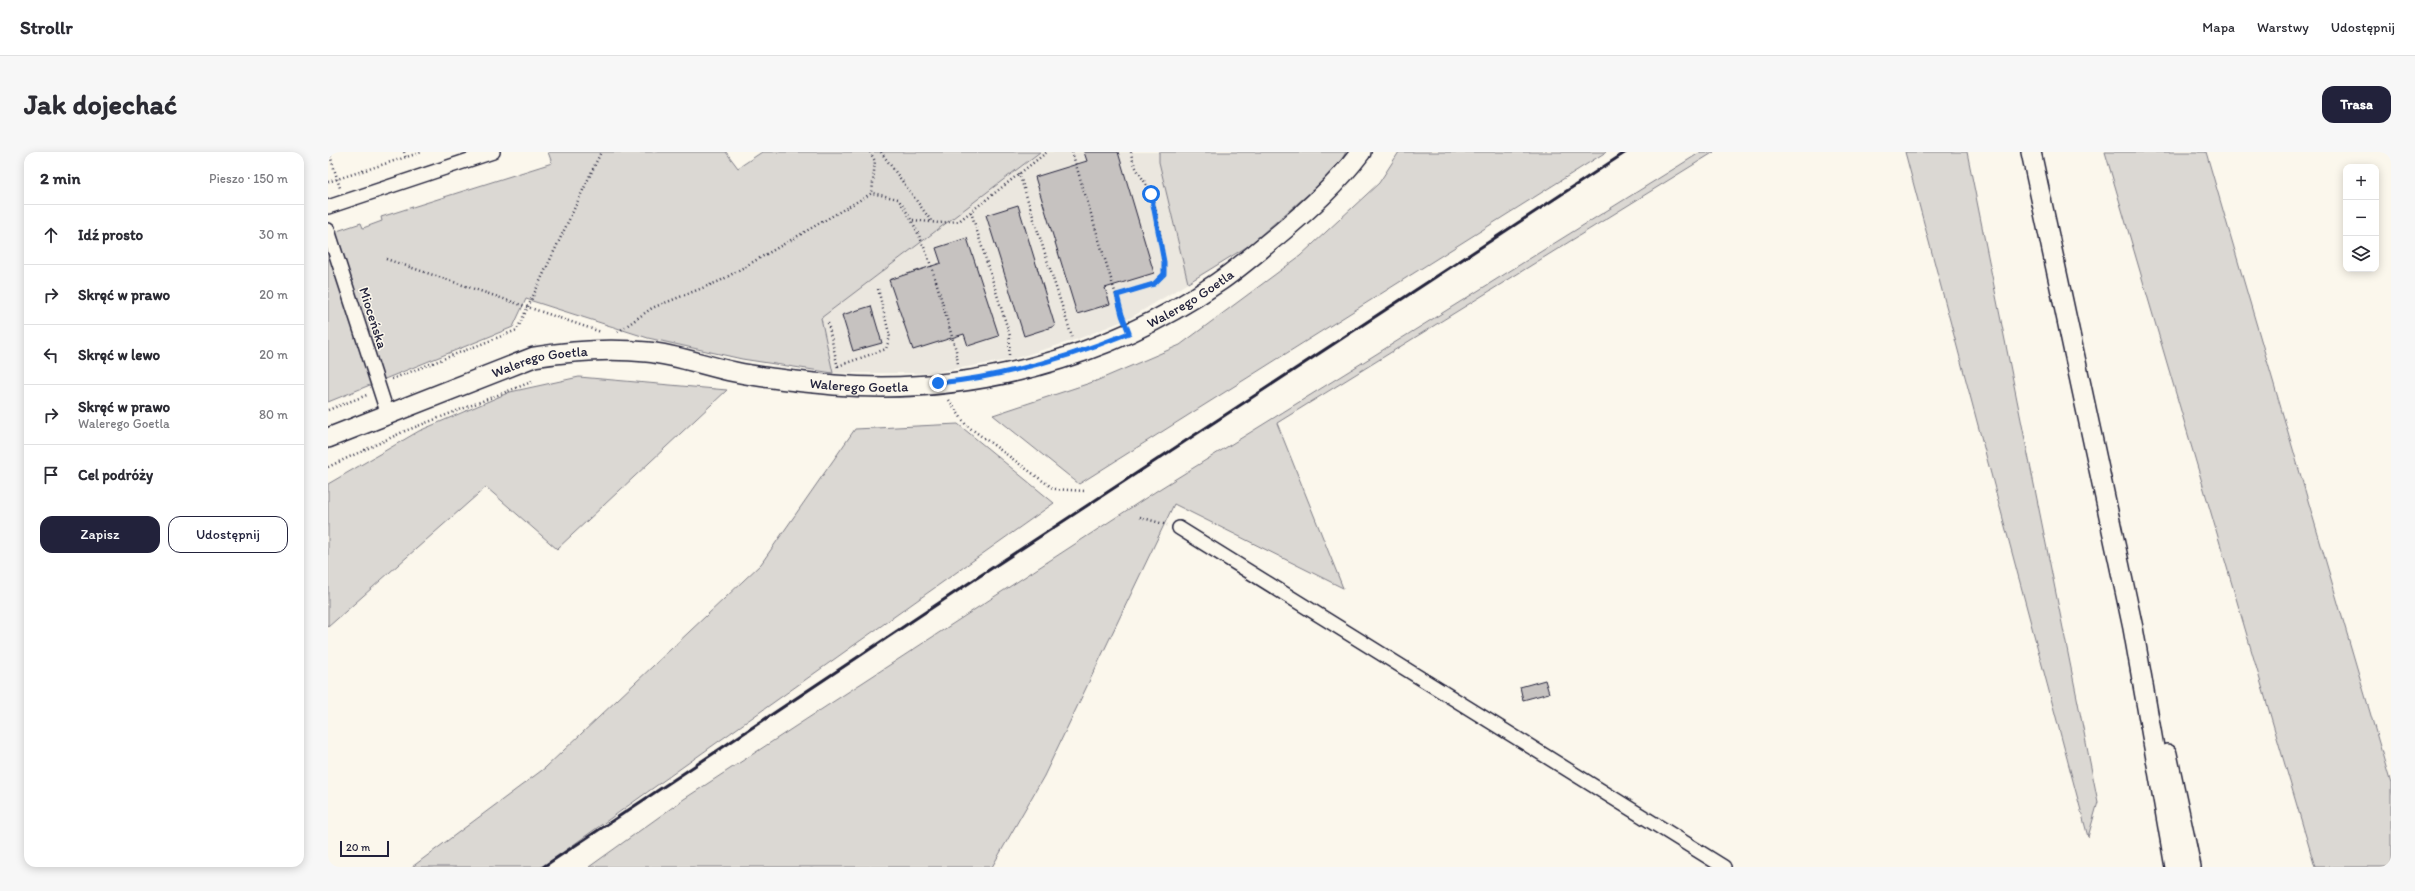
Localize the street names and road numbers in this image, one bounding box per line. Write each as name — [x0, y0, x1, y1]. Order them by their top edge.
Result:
street label: Walerego Goetla — [1144, 265, 1238, 331]
street label: Mioceńska — [355, 285, 391, 352]
street label: Walerego Goetla — [489, 342, 589, 381]
street label: Walerego Goetla — [809, 374, 910, 395]

